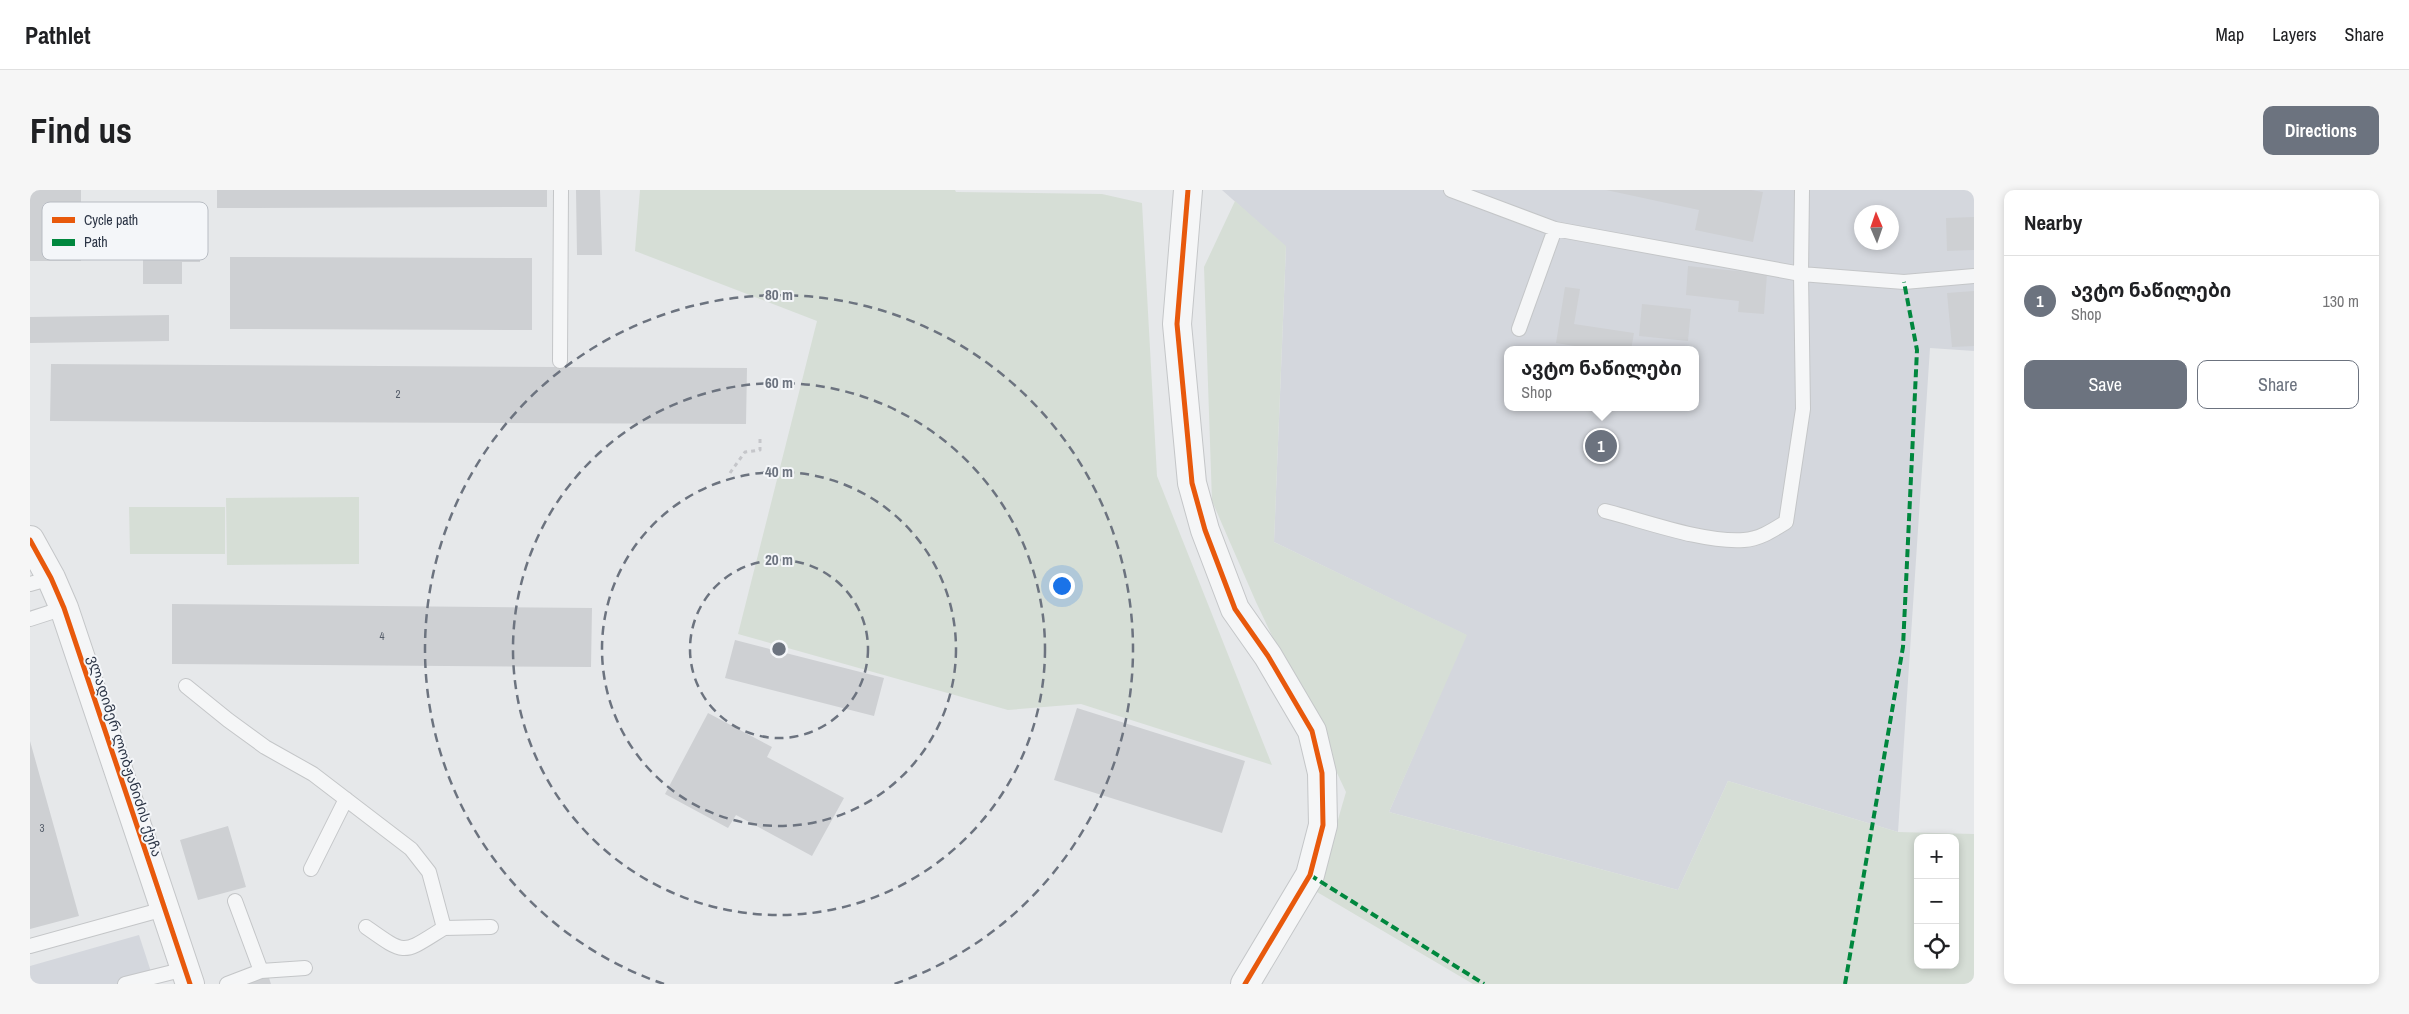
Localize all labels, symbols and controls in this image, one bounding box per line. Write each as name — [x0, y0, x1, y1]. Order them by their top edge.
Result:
text: Pathlet — [25, 19, 91, 51]
text: Map — [2216, 22, 2244, 47]
text: Layers — [2272, 22, 2317, 47]
text: Share — [2345, 22, 2384, 47]
button: Directions — [2263, 106, 2379, 155]
text: Find us — [30, 107, 132, 154]
legend — [42, 202, 208, 260]
north arrow — [1854, 205, 1899, 250]
text: Nearby — [2024, 208, 2082, 237]
text: Cycle path — [84, 211, 138, 229]
text: Path — [84, 233, 108, 251]
text: ავტო ნაწილები — [2071, 277, 2231, 303]
text: 80 m — [765, 284, 793, 305]
text: 1 — [2036, 290, 2044, 312]
text: 130 m — [2323, 290, 2359, 312]
text: Shop — [2071, 303, 2102, 325]
popup — [1504, 346, 1699, 411]
text: ავტო ნაწილები — [1521, 355, 1682, 381]
button: Save — [2024, 360, 2187, 409]
button: Share — [2197, 360, 2359, 409]
text: 60 m — [765, 372, 793, 393]
text: Shop — [1521, 381, 1552, 403]
house number: 2 — [395, 387, 401, 401]
pin: 1 — [1585, 427, 1617, 465]
text: 40 m — [765, 461, 793, 482]
text: 20 m — [765, 549, 793, 570]
your location — [1049, 573, 1075, 599]
house number: 4 — [379, 629, 385, 643]
centre of rings — [770, 640, 788, 658]
street label: ვლადიმერ ლობჟანიძის ქუჩა — [84, 653, 166, 859]
house number: 3 — [39, 821, 45, 835]
map controls — [1914, 834, 1959, 969]
button: + — [1914, 834, 1959, 879]
button: − — [1914, 879, 1959, 924]
button: locate — [1914, 924, 1959, 969]

